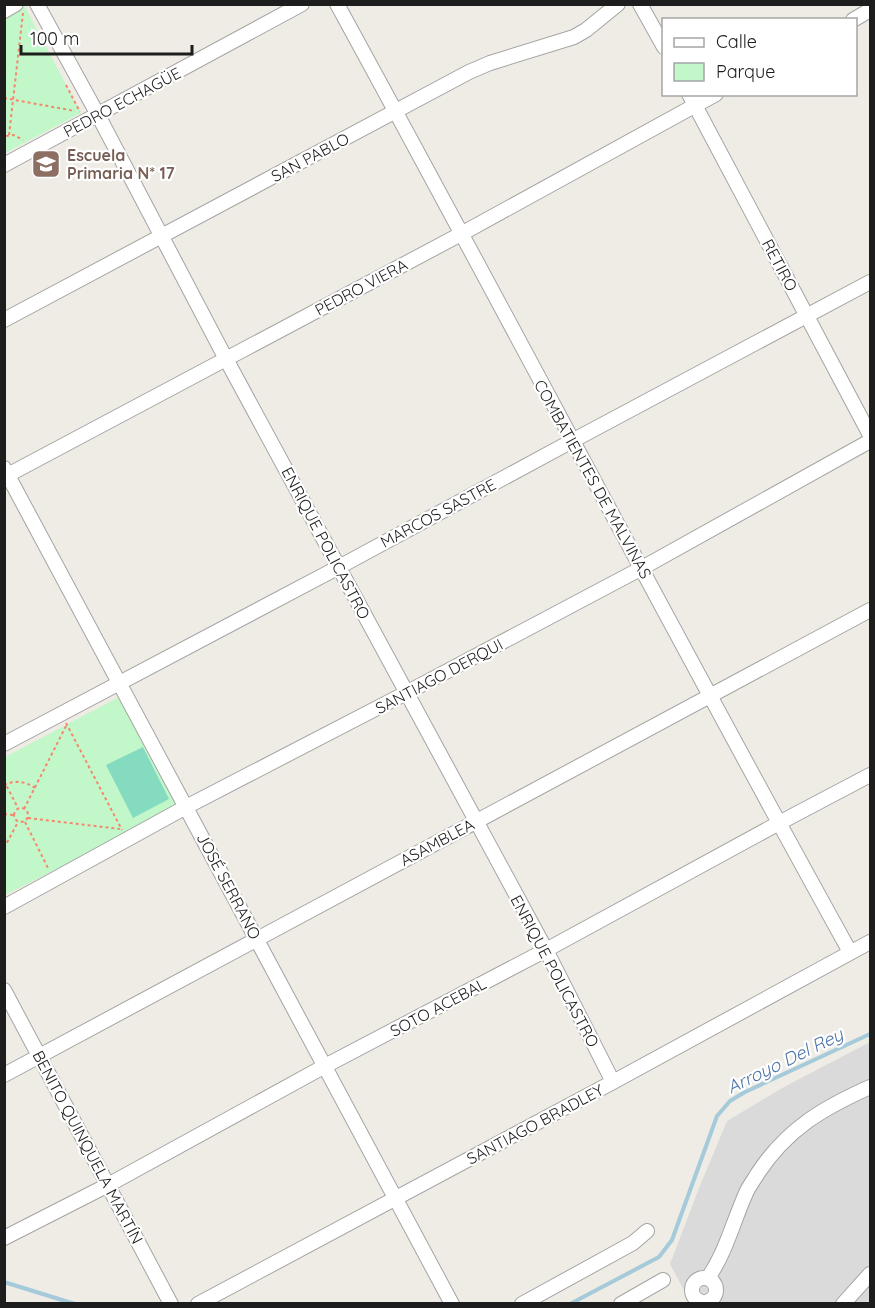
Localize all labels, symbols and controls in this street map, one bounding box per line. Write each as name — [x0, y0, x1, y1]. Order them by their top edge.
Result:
scale bar — [21, 18, 192, 56]
legend — [662, 18, 857, 96]
text: 100 m — [30, 27, 79, 50]
text: Calle — [716, 30, 757, 53]
text: Parque — [716, 60, 775, 83]
street label: PEDRO ECHAGÜE — [60, 63, 184, 141]
street label: SAN PABLO — [267, 128, 353, 186]
place label: Escuela Primaria N* 17 — [67, 145, 175, 183]
school or university icon: Escuela Primaria N* 17 — [30, 148, 62, 180]
street label: RETIRO — [758, 235, 802, 295]
street label: PEDRO VIERA — [311, 254, 411, 320]
street label: COMBATIENTES DE MALVINAS — [530, 376, 656, 582]
street label: ENRIQUE POLICASTRO — [277, 464, 375, 622]
street label: MARCOS SASTRE — [377, 474, 499, 552]
street label: SANTIAGO DERQUI — [372, 634, 506, 718]
street label: ASAMBLEA — [396, 814, 478, 870]
street label: JOSÉ SERRANO — [193, 829, 265, 943]
street label: ENRIQUE POLICASTRO — [506, 892, 604, 1050]
street label: SOTO ACEBAL — [387, 973, 490, 1041]
water label: Arroyo Del Rey — [723, 1022, 848, 1099]
street label: BENITO QUINQUELA MARTÍN — [28, 1047, 148, 1247]
street label: SANTIAGO BRADLEY — [463, 1079, 607, 1169]

